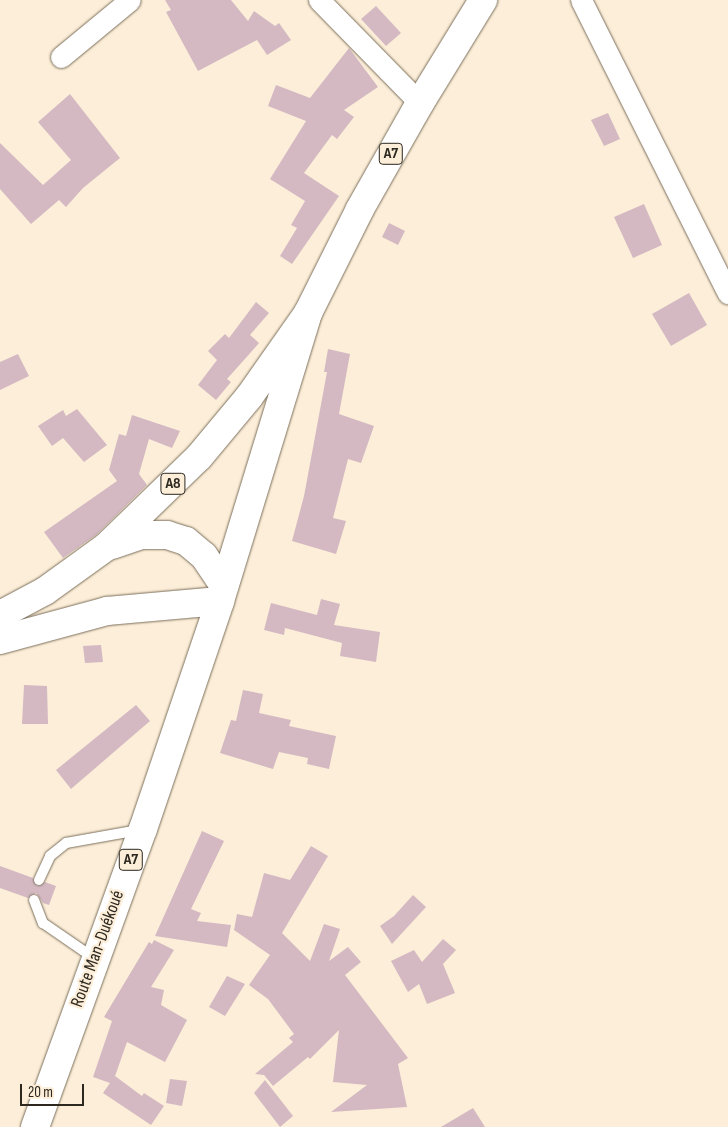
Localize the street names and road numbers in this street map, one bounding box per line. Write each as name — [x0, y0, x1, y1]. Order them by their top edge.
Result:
road number: A7 — [378, 140, 404, 168]
road number: A8 — [159, 470, 187, 498]
road number: A7 — [118, 846, 144, 874]
street label: Route Man-Duékoué — [67, 888, 129, 1010]

